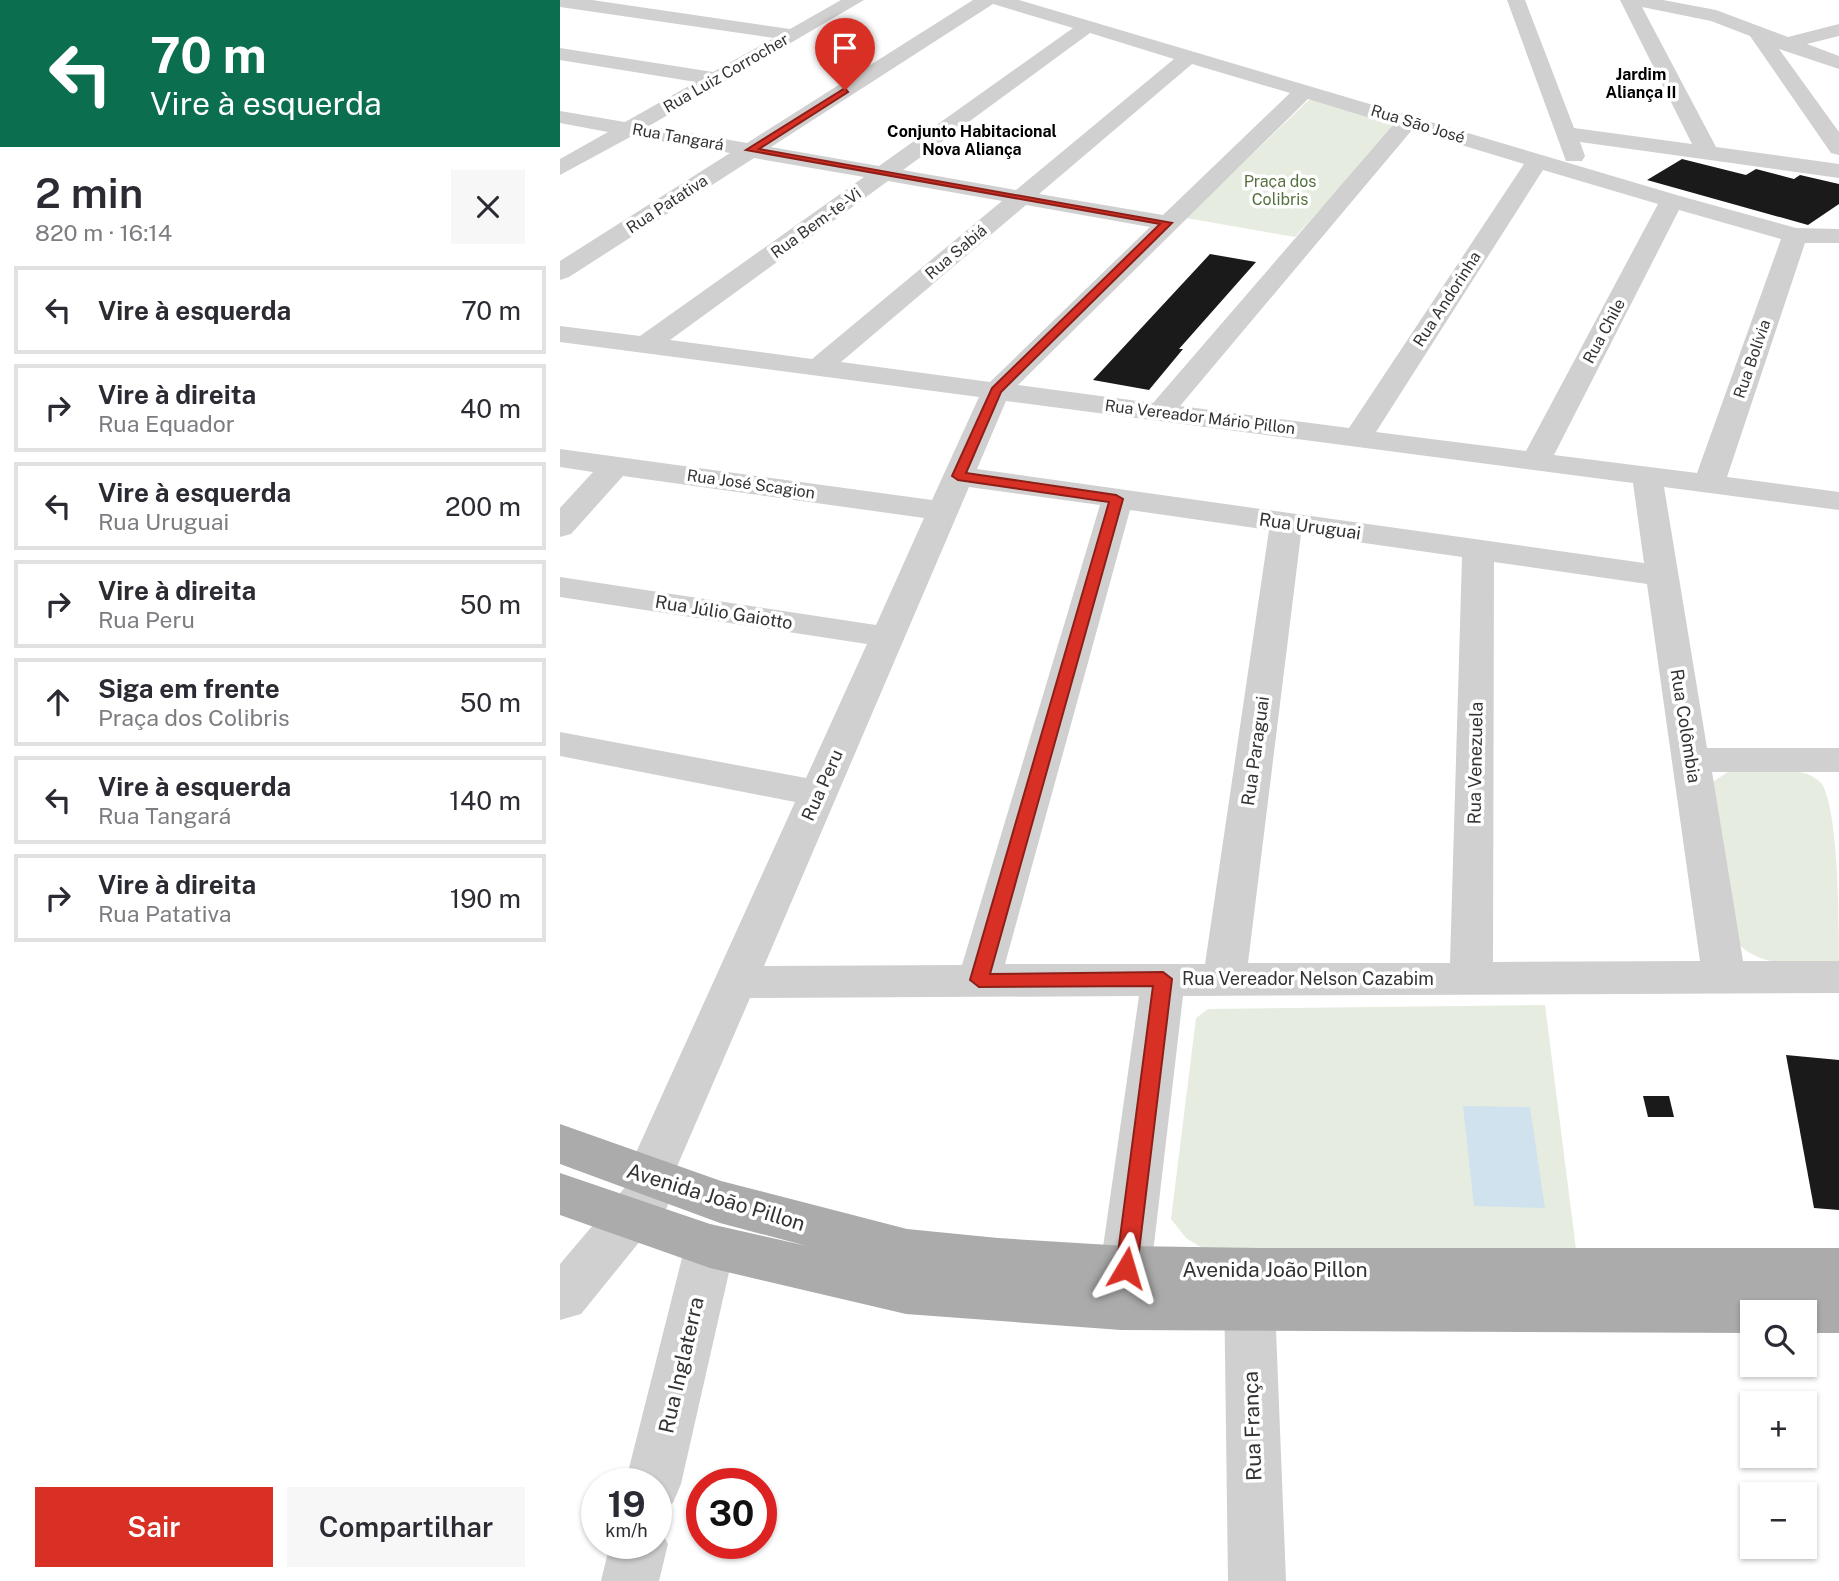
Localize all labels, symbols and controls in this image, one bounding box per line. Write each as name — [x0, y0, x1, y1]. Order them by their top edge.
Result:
pin — [815, 18, 875, 90]
text: 70 m — [150, 26, 267, 84]
icon: left — [35, 28, 126, 119]
street label: Rua Luiz Corrocher — [660, 29, 792, 117]
icon: arrive — [826, 29, 864, 67]
district label: Jardim Aliança II — [1606, 65, 1676, 102]
text: Vire à esquerda — [150, 85, 382, 122]
street label: Rua São José — [1369, 101, 1467, 147]
street label: Rua Tangará — [631, 120, 725, 154]
district label: Conjunto Habitacional Nova Aliança — [887, 122, 1057, 159]
text: 2 min — [35, 168, 143, 217]
button: close — [451, 170, 525, 244]
street label: Rua Patativa — [623, 171, 711, 237]
park label: Praça dos Colibris — [1244, 172, 1316, 209]
street label: Rua Bem-te-Vi — [767, 184, 865, 262]
text: 820 m · 16:14 — [35, 219, 172, 246]
street label: Rua Sabiá — [921, 221, 991, 283]
street label: Rua Andorinha — [1409, 248, 1485, 350]
icon: left — [39, 291, 77, 329]
text: Vire à esquerda — [98, 295, 291, 326]
text: 70 m — [461, 295, 521, 326]
street label: Rua Chile — [1579, 295, 1629, 367]
street label: Rua Bolívia — [1730, 317, 1774, 401]
text: Vire à direita — [98, 379, 256, 410]
icon: right — [39, 389, 77, 427]
text: 40 m — [460, 393, 521, 424]
street label: Rua Vereador Mário Pillon — [1104, 396, 1296, 438]
text: Rua Equador — [98, 410, 235, 437]
street label: Rua José Scagion — [686, 466, 816, 502]
text: Vire à esquerda — [98, 477, 291, 508]
icon: left — [39, 487, 77, 525]
text: 200 m — [445, 491, 521, 522]
text: Rua Uruguai — [98, 508, 229, 535]
street label: Rua Uruguai — [1258, 508, 1362, 544]
text: Vire à direita — [98, 575, 256, 606]
icon: right — [39, 585, 77, 623]
text: 50 m — [460, 589, 521, 620]
street label: Rua Júlio Gaiotto — [654, 591, 794, 633]
text: Rua Peru — [98, 606, 195, 633]
street label: Rua Colômbia — [1667, 667, 1705, 785]
text: Siga em frente — [98, 673, 280, 704]
icon: ahead — [39, 683, 77, 721]
text: 50 m — [460, 687, 521, 718]
street label: Rua Paraguai — [1237, 695, 1273, 807]
street label: Rua Venezuela — [1463, 701, 1487, 825]
text: Praça dos Colibris — [98, 704, 290, 731]
street label: Rua Peru — [797, 746, 847, 824]
text: Vire à esquerda — [98, 771, 291, 802]
icon: left — [39, 781, 77, 819]
text: 140 m — [449, 785, 521, 816]
text: Rua Tangará — [98, 802, 231, 829]
text: Vire à direita — [98, 869, 256, 900]
icon: right — [39, 879, 77, 917]
text: 190 m — [450, 883, 521, 914]
text: Rua Patativa — [98, 900, 231, 927]
street label: Rua Vereador Nelson Cazabim — [1182, 968, 1434, 989]
street label: Avenida João Pillon — [624, 1158, 808, 1236]
position arrow — [1089, 1231, 1163, 1305]
street label: Avenida João Pillon — [1182, 1257, 1368, 1282]
street label: Rua Inglaterra — [653, 1294, 709, 1436]
map controls — [1740, 1300, 1817, 1559]
button: search — [1740, 1300, 1817, 1377]
street label: Rua França — [1238, 1371, 1266, 1481]
button: + — [1740, 1391, 1817, 1468]
speed limit sign: 30 — [686, 1468, 777, 1559]
button: − — [1740, 1482, 1817, 1559]
text: 19 — [607, 1484, 646, 1525]
button: Sair — [35, 1487, 273, 1567]
button: Compartilhar — [287, 1487, 525, 1567]
text: km/h — [605, 1520, 648, 1541]

